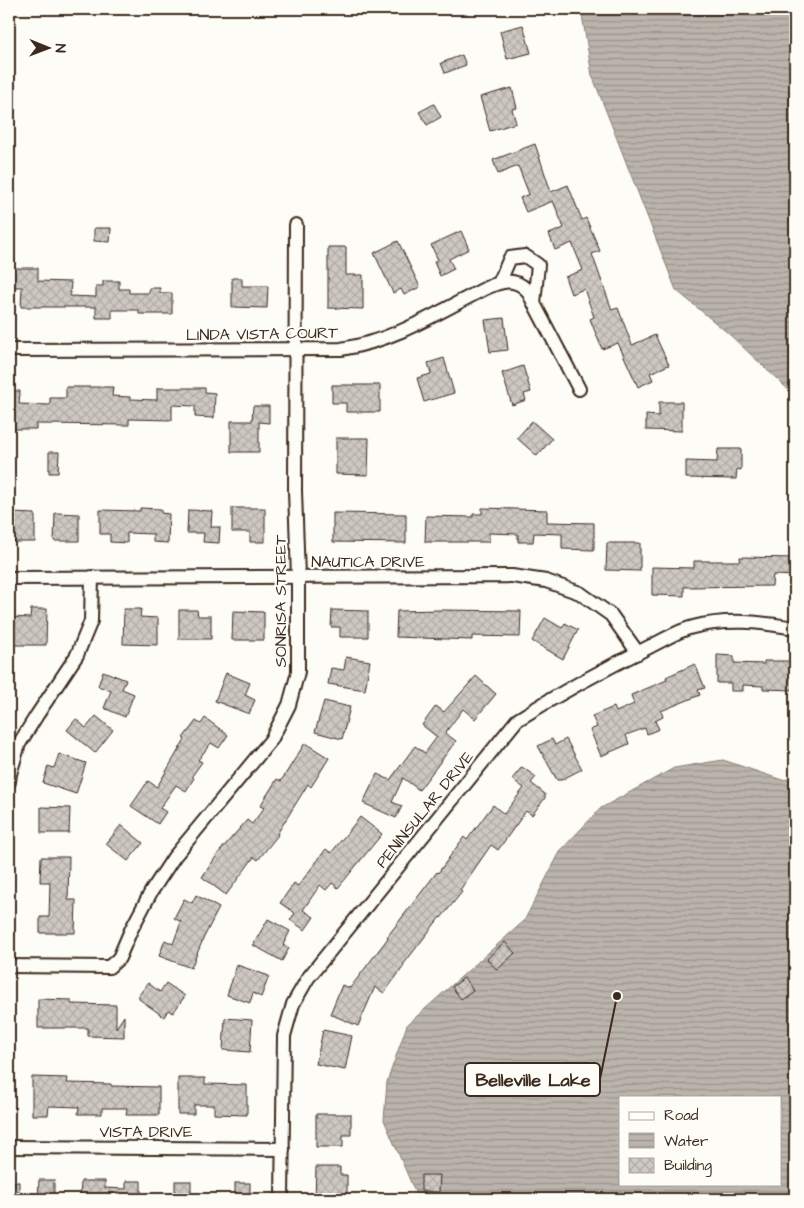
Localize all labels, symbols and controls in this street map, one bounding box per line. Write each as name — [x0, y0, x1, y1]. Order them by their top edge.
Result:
north arrow — [22, 22, 72, 72]
text: N — [50, 44, 70, 53]
street label: LINDA VISTA COURT — [186, 322, 338, 346]
street label: SONRISA STREET — [270, 535, 292, 667]
street label: NAUTICA DRIVE — [311, 551, 425, 573]
street label: PENINSULAR DRIVE — [371, 746, 479, 873]
callout: Belleville Lake — [465, 1063, 600, 1096]
text: Belleville Lake — [475, 1068, 591, 1093]
legend — [619, 1096, 782, 1186]
text: Road — [664, 1105, 699, 1126]
street label: VISTA DRIVE — [99, 1121, 193, 1143]
text: Water — [664, 1131, 708, 1152]
text: Building — [664, 1155, 712, 1177]

